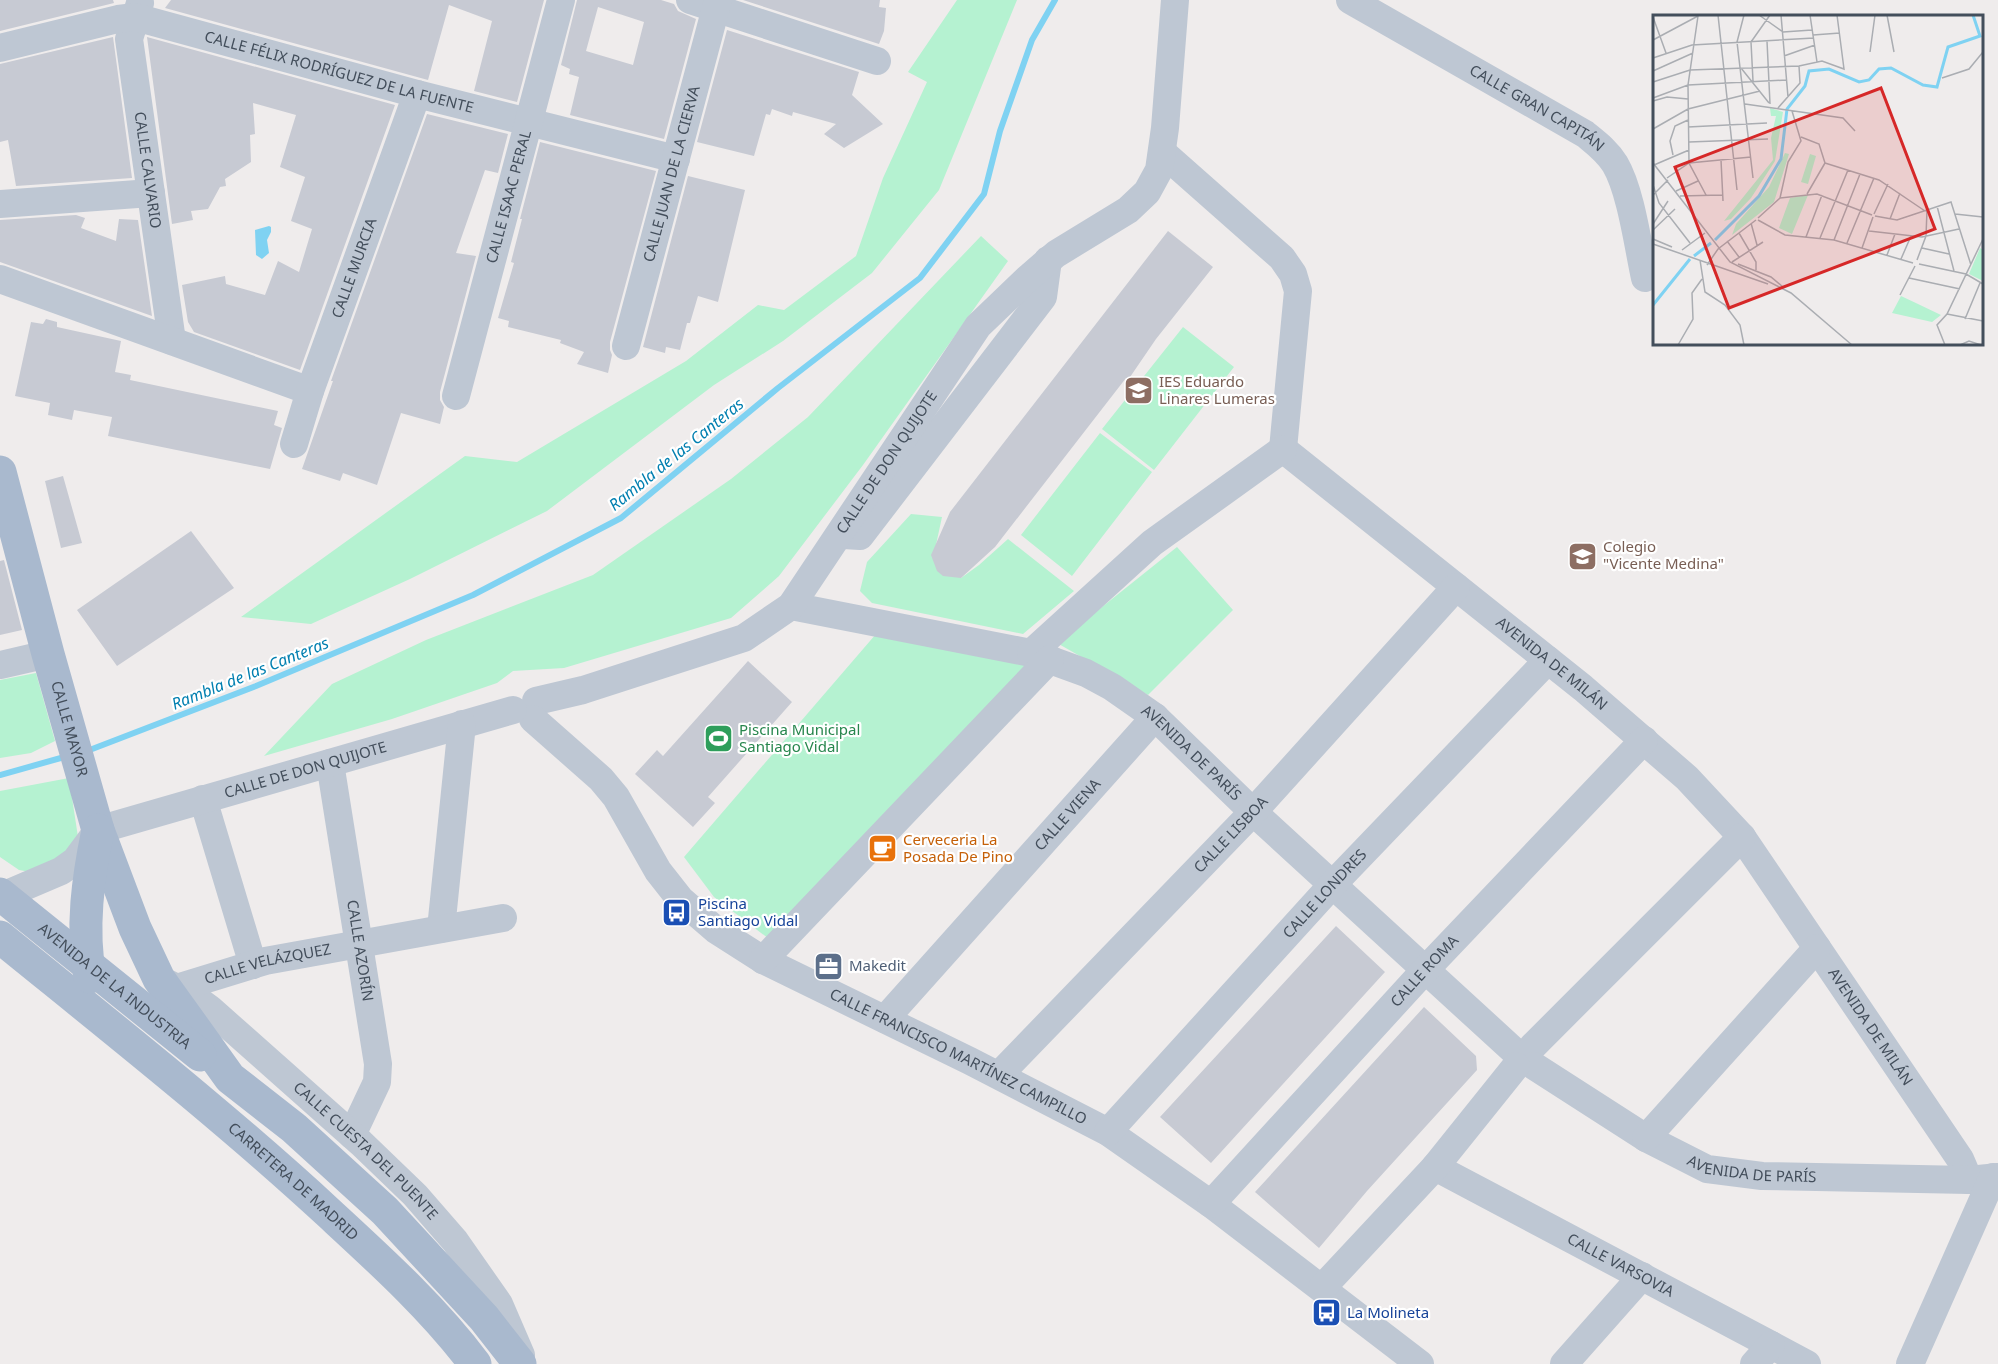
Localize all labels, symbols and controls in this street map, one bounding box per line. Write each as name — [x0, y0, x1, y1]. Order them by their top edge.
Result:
inset map — [1653, 15, 1983, 345]
street label: CALLE FÉLIX RODRÍGUEZ DE LA FUENTE — [203, 25, 476, 117]
street label: CALLE GRAN CAPITÁN — [1466, 59, 1609, 155]
street label: CALLE JUAN DE LA CIERVA — [638, 83, 704, 264]
street label: CALLE CALVARIO — [130, 110, 167, 230]
street label: CALLE ISAAC PERAL — [481, 128, 535, 265]
street label: CALLE MURCIA — [326, 215, 381, 321]
place label: IES Eduardo Linares Lumeras — [1159, 371, 1275, 408]
school or university icon: IES Eduardo Linares Lumeras — [1122, 375, 1154, 407]
street label: CALLE DE DON QUIJOTE — [831, 386, 941, 537]
water label: Rambla de las Canteras — [604, 393, 748, 515]
place label: Colegio "Vicente Medina" — [1603, 536, 1724, 573]
school or university icon: Colegio "Vicente Medina" — [1566, 540, 1598, 572]
street label: AVENIDA DE MILÁN — [1493, 612, 1612, 714]
water label: Rambla de las Canteras — [168, 631, 332, 715]
street label: CALLE MAYOR — [47, 678, 93, 779]
street label: AVENIDA DE PARÍS — [1138, 700, 1246, 804]
place label: Piscina Municipal Santiago Vidal — [739, 719, 860, 756]
sports icon: Piscina Municipal Santiago Vidal — [702, 723, 734, 755]
street label: CALLE DE DON QUIJOTE — [222, 736, 389, 802]
street label: CALLE VIENA — [1029, 773, 1105, 854]
street label: CALLE LISBOA — [1189, 791, 1272, 877]
place label: Cerveceria La Posada De Pino — [903, 829, 1013, 866]
cafe icon: Cerveceria La Posada De Pino — [866, 833, 898, 865]
street label: CALLE LONDRES — [1278, 844, 1370, 942]
place label: Piscina Santiago Vidal — [698, 893, 798, 930]
bus stop icon: Piscina Santiago Vidal — [661, 897, 693, 929]
street label: CALLE AZORÍN — [343, 898, 379, 1003]
street label: AVENIDA DE LA INDUSTRIA — [35, 918, 196, 1053]
street label: CALLE ROMA — [1385, 930, 1463, 1011]
street label: CALLE VELÁZQUEZ — [202, 938, 332, 988]
office icon: Makedit — [812, 950, 844, 982]
place label: Makedit — [849, 955, 907, 975]
street label: AVENIDA DE MILÁN — [1824, 964, 1918, 1089]
street label: CALLE FRANCISCO MARTÍNEZ CAMPILLO — [827, 983, 1091, 1129]
street label: CALLE CUESTA DEL PUENTE — [290, 1077, 443, 1224]
street label: CARRETERA DE MADRID — [224, 1117, 363, 1245]
street label: AVENIDA DE PARÍS — [1684, 1150, 1817, 1186]
street label: CALLE VARSOVIA — [1564, 1228, 1678, 1301]
bus stop icon: La Molineta — [1310, 1297, 1342, 1329]
place label: La Molineta — [1347, 1302, 1429, 1322]

